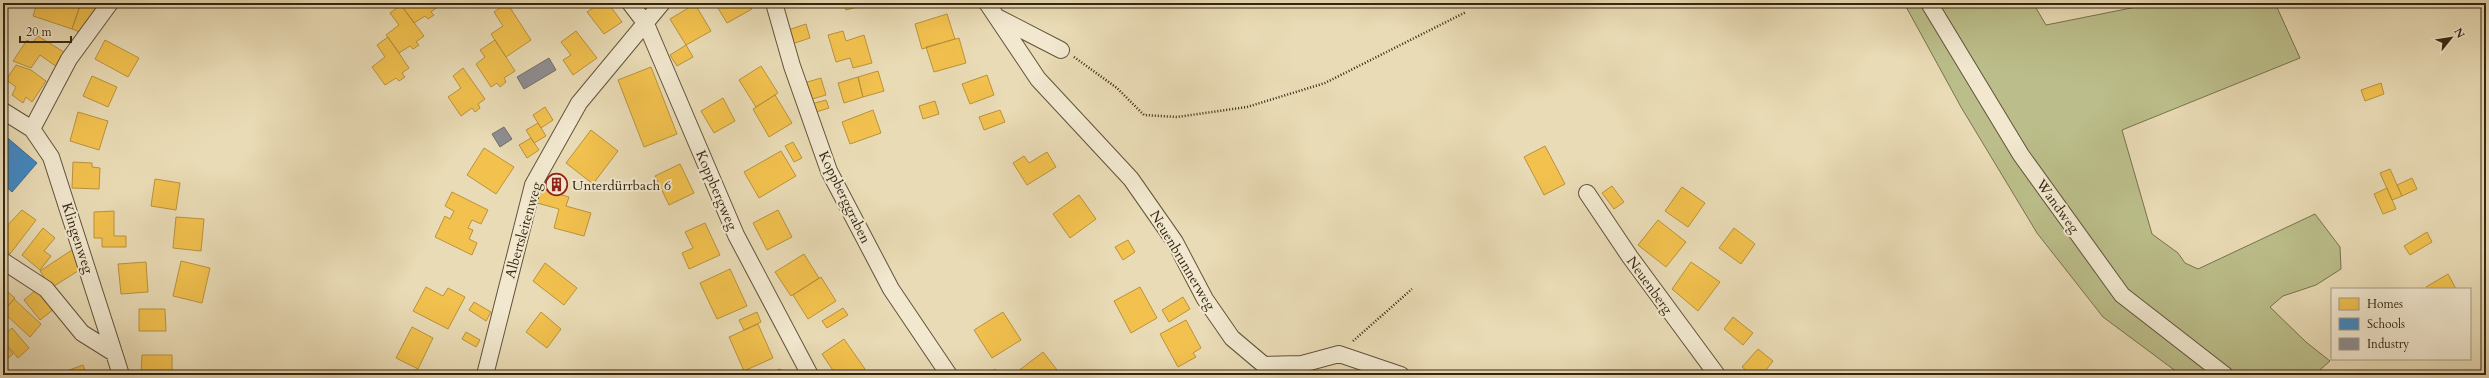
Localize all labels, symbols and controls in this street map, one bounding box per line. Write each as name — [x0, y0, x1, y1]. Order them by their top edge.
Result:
scale bar — [20, 18, 71, 44]
north arrow — [2431, 18, 2471, 58]
text: 20 m — [26, 24, 53, 40]
text: N — [2450, 25, 2468, 42]
street label: Koppbergweg — [691, 147, 742, 233]
street label: Koppberggraben — [814, 148, 875, 247]
building icon: Unterdürrbach 6 — [544, 172, 570, 198]
street label: Wandweg — [2031, 175, 2084, 237]
place label: Unterdürrbach 6 — [572, 176, 671, 195]
street label: Albertsleitenweg — [501, 179, 546, 281]
street label: Klingenweg — [57, 200, 98, 276]
street label: Neuenbrunnerweg — [1145, 207, 1220, 314]
street label: Neuenberg — [1622, 253, 1677, 318]
legend — [2331, 288, 2471, 360]
text: Homes — [2367, 296, 2403, 312]
text: Schools — [2367, 316, 2405, 332]
text: Industry — [2367, 336, 2410, 352]

